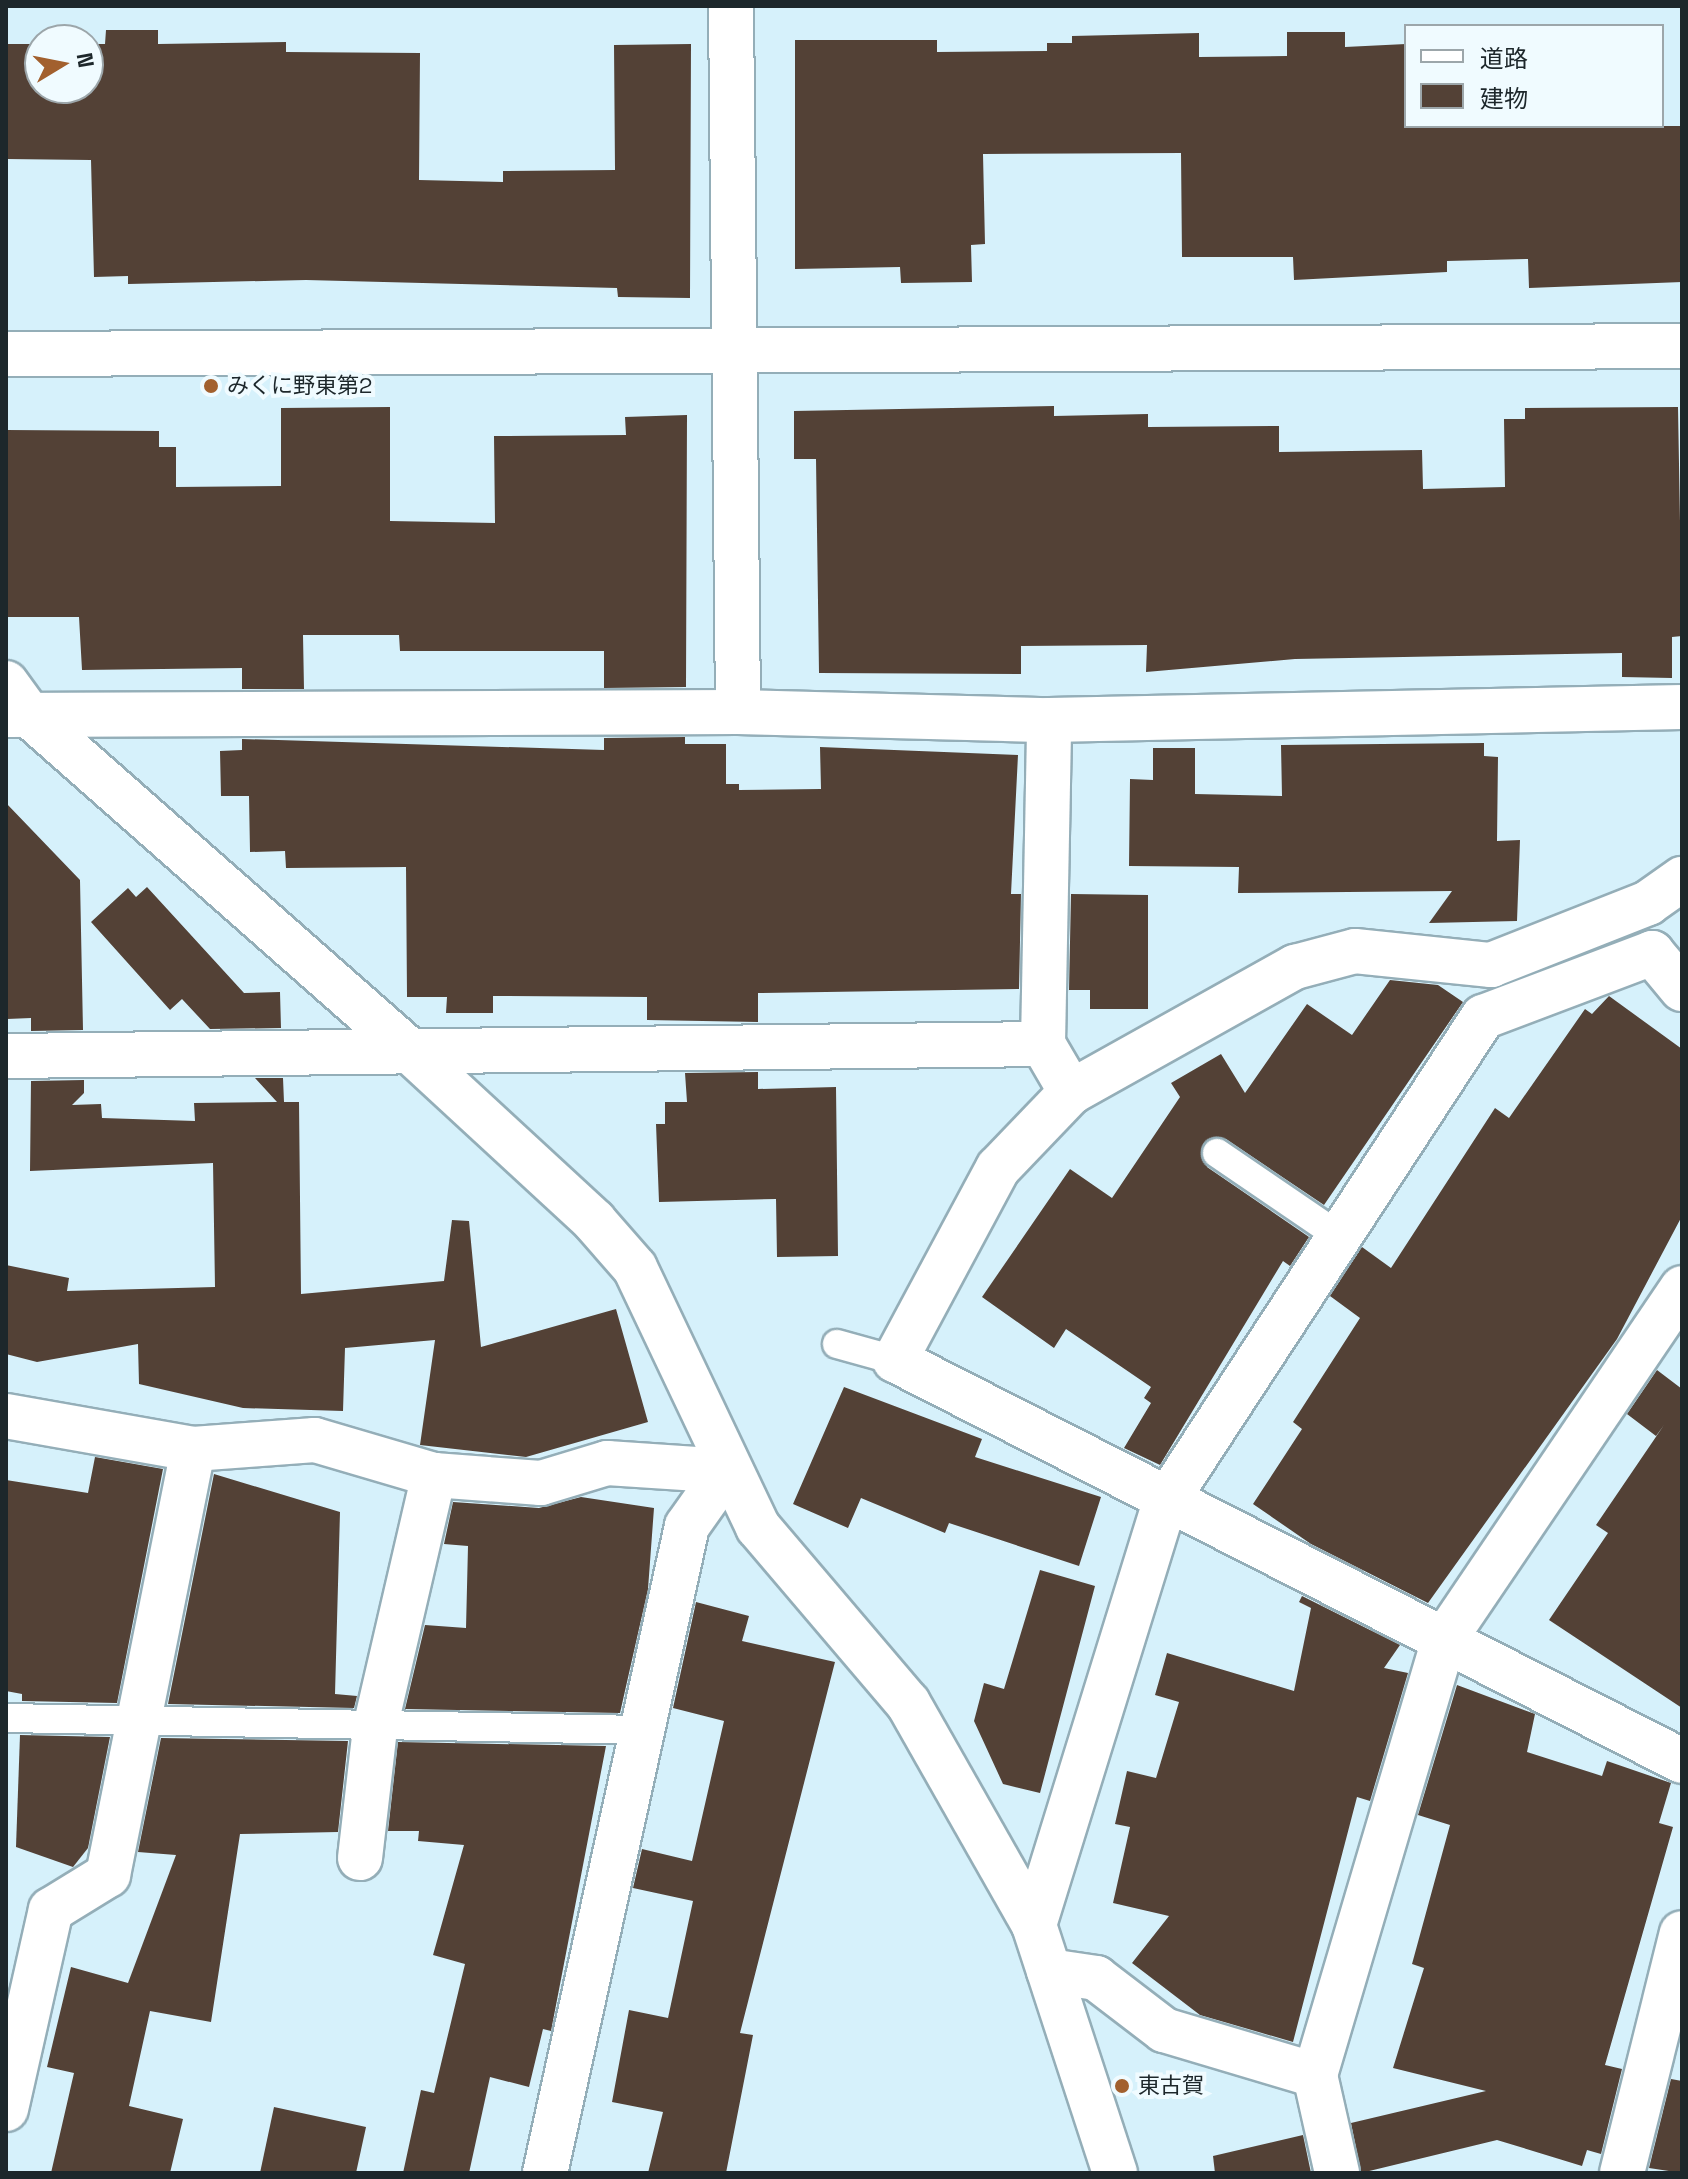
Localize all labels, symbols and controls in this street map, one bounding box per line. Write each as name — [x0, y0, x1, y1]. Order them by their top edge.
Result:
north arrow — [24, 24, 104, 104]
legend — [1404, 24, 1664, 128]
text: 道路 — [1480, 43, 1528, 74]
text: N — [71, 50, 101, 70]
text: 建物 — [1480, 83, 1528, 114]
place label: みくに野東第2 — [227, 373, 372, 399]
marker: みくに野東第2 — [202, 377, 220, 395]
place label: 東古賀 — [1138, 2073, 1204, 2099]
marker: 東古賀 — [1113, 2077, 1131, 2095]

